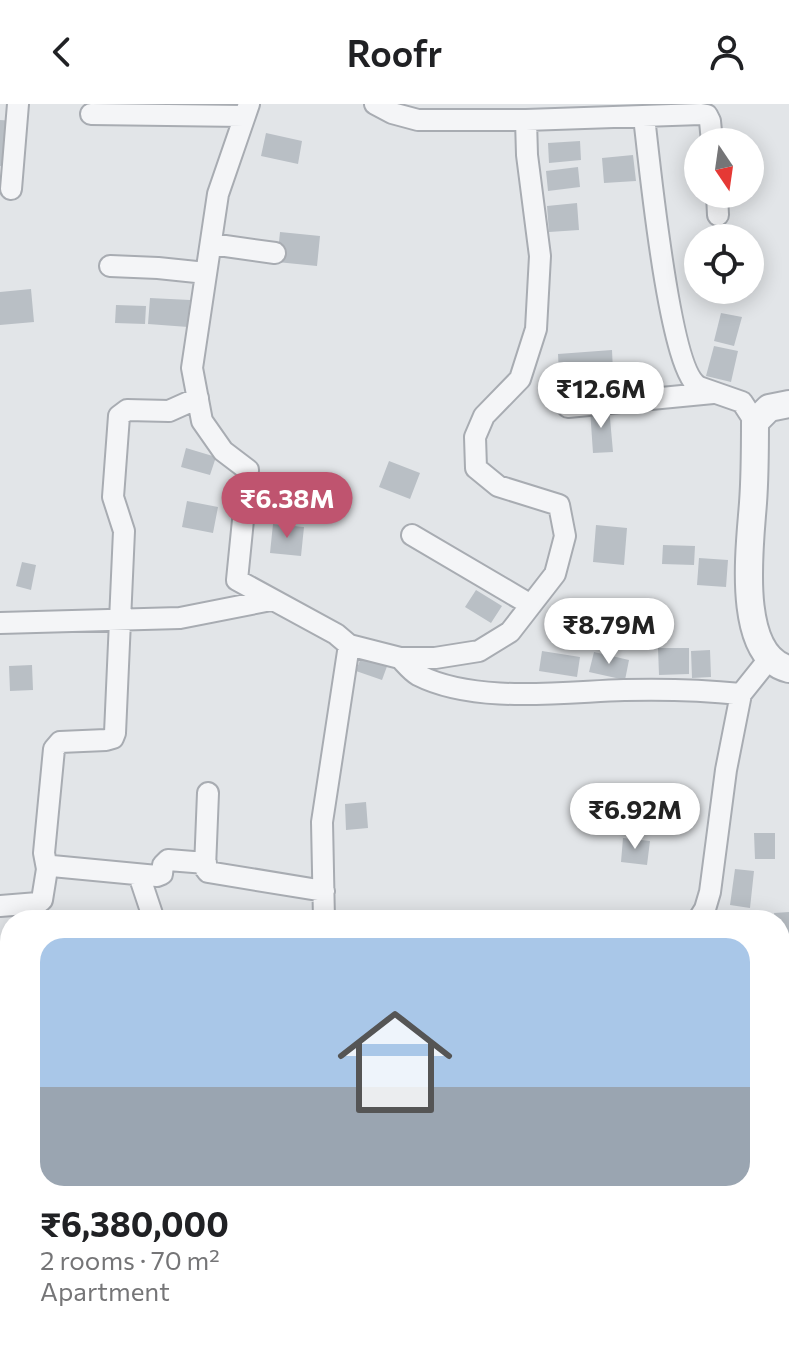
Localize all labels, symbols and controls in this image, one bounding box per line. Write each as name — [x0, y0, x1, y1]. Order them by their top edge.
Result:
icon: back — [40, 30, 84, 74]
text: Roofr — [347, 30, 442, 74]
icon: person — [705, 30, 749, 74]
north arrow — [684, 128, 764, 208]
map controls — [684, 128, 764, 304]
button: locate — [684, 224, 764, 304]
pin: ₹12.6M — [536, 362, 666, 430]
text: ₹12.6M — [556, 372, 646, 403]
pin: ₹6.38M — [222, 472, 352, 540]
text: ₹6.38M — [240, 482, 334, 513]
pin: ₹8.79M — [544, 598, 674, 666]
text: ₹8.79M — [562, 608, 656, 639]
pin: ₹6.92M — [570, 783, 700, 851]
text: ₹6.92M — [588, 793, 682, 824]
icon: home — [323, 990, 467, 1134]
text: ₹6,380,000 — [40, 1202, 229, 1244]
text: 2 rooms · 70 m² — [40, 1244, 220, 1275]
text: Apartment — [40, 1275, 170, 1306]

